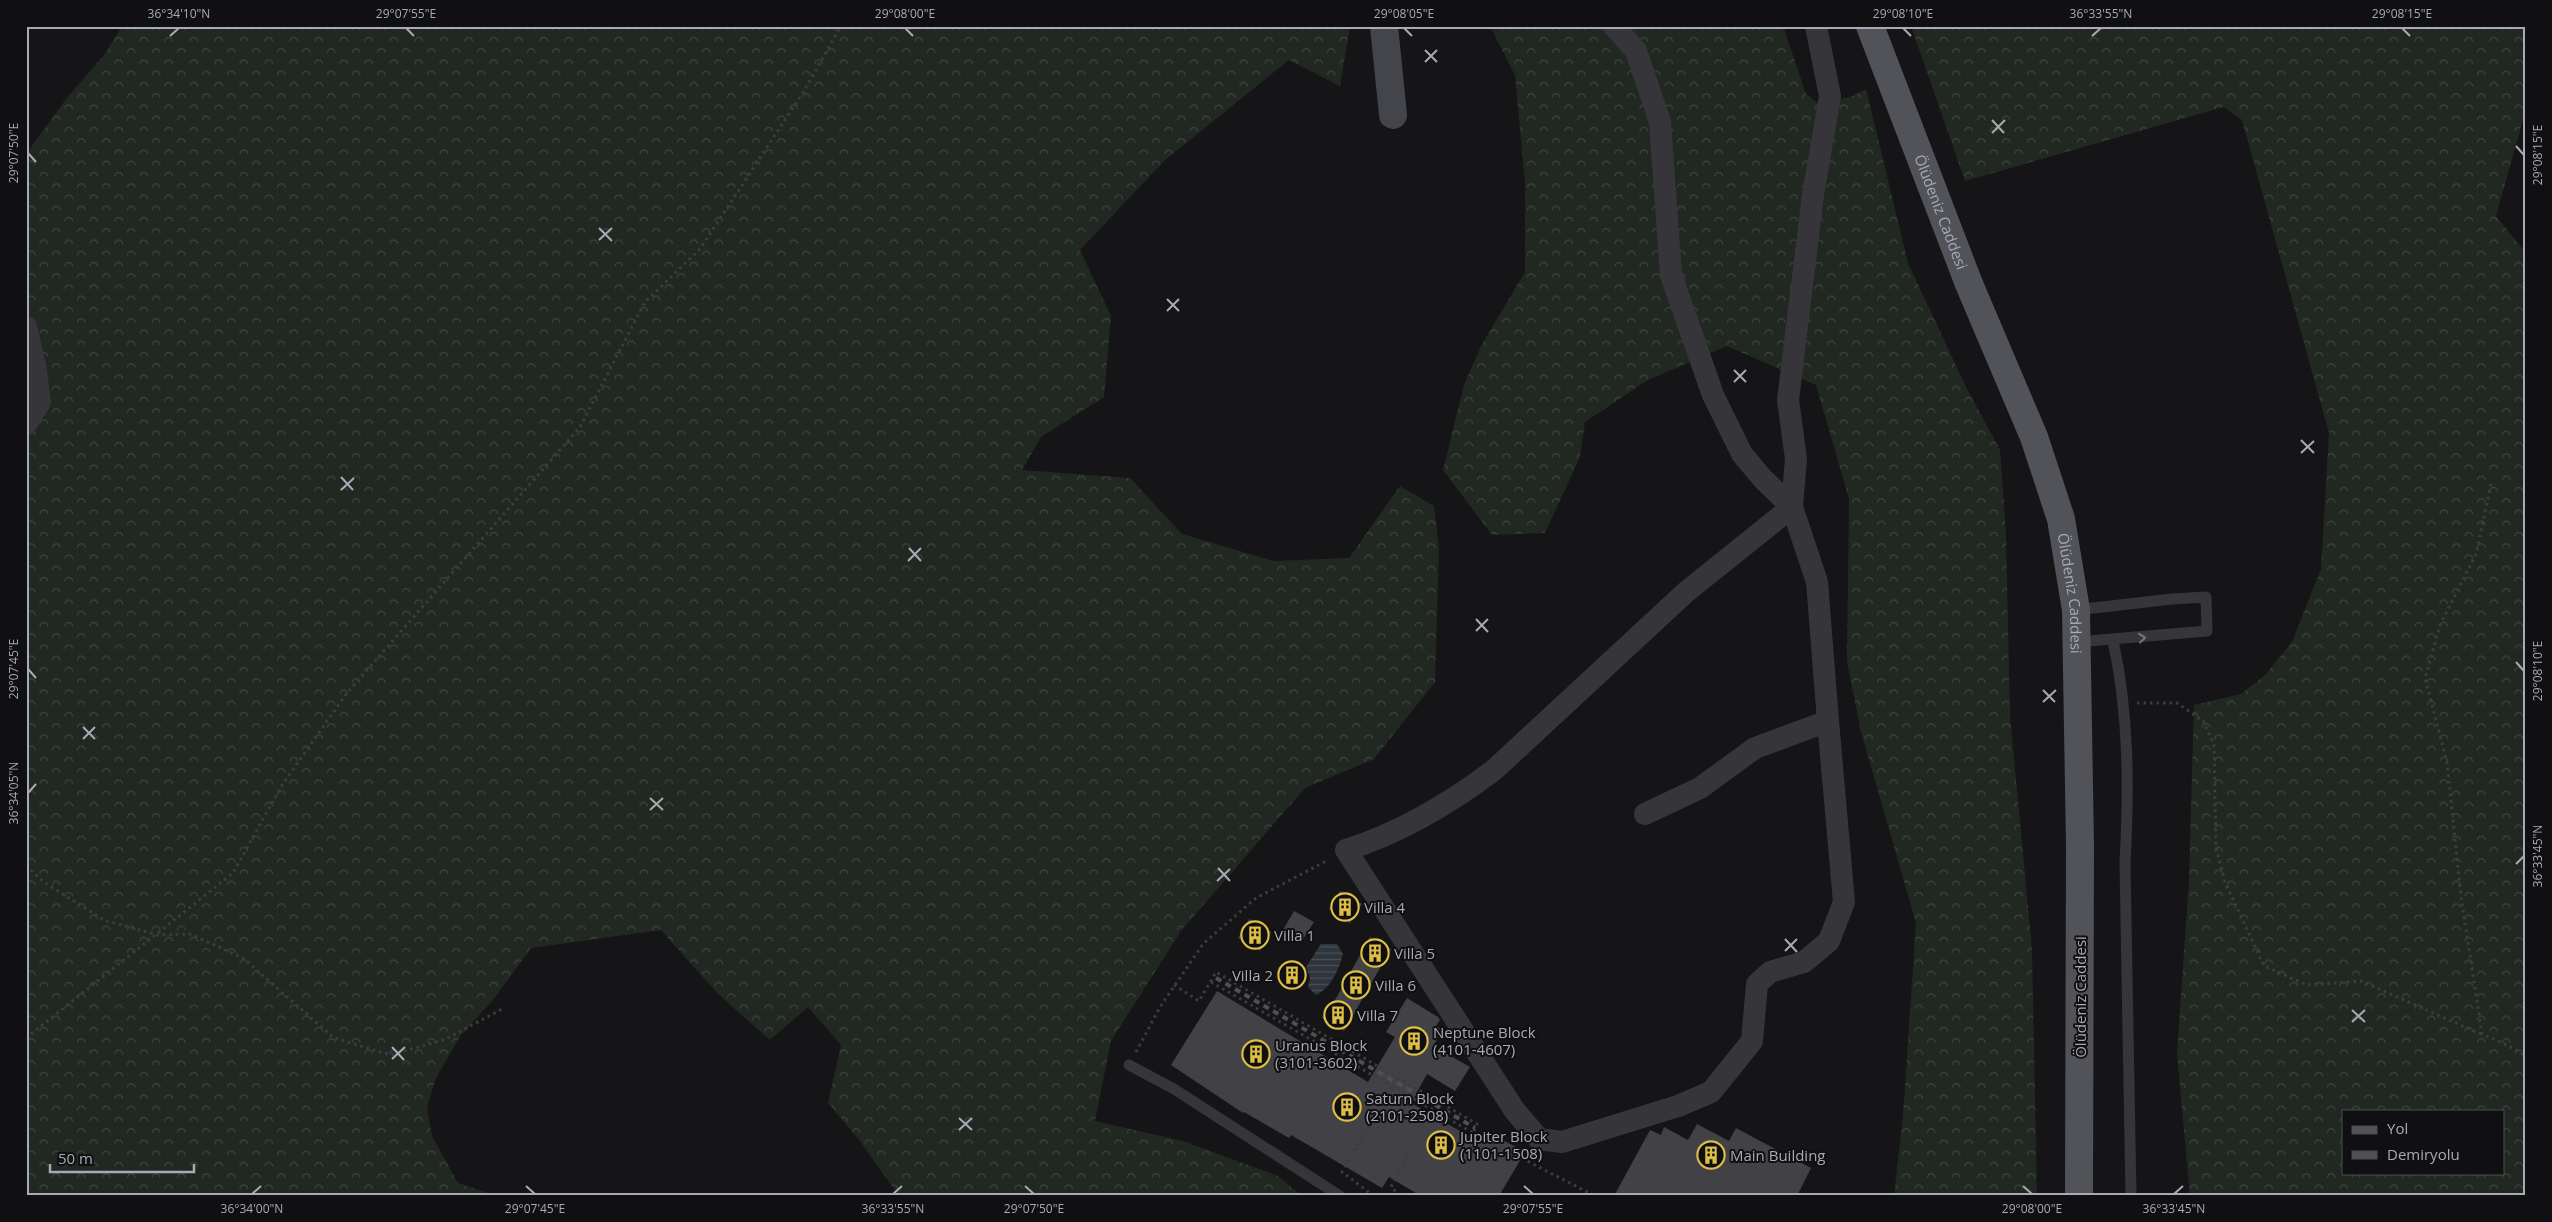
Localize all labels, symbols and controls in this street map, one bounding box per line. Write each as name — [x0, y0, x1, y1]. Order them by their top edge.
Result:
text: 36°34'10"N — [148, 5, 210, 22]
text: 29°07'55"E — [376, 5, 436, 22]
text: 29°08'00"E — [875, 5, 935, 22]
text: 29°08'05"E — [1374, 5, 1434, 22]
text: 29°08'10"E — [1873, 5, 1933, 22]
text: 36°33'55"N — [2070, 5, 2132, 22]
text: 29°08'15"E — [2372, 5, 2432, 22]
text: 29°07'50"E — [5, 123, 22, 183]
text: 29°08'15"E — [2529, 125, 2546, 185]
street label: Ölüdeniz Caddesi — [1910, 151, 1972, 272]
street label: Ölüdeniz Caddesi — [2053, 531, 2087, 654]
one-way arrow — [2138, 633, 2146, 644]
text: 29°07'45"E — [5, 639, 22, 699]
text: 29°08'10"E — [2529, 641, 2546, 701]
text: 36°34'05"N — [5, 762, 22, 824]
text: 36°33'45"N — [2529, 825, 2546, 887]
building icon: Villa 4 — [1330, 892, 1360, 922]
place label: Villa 4 — [1364, 897, 1406, 917]
building icon: Villa 1 — [1240, 920, 1270, 950]
place label: Villa 1 — [1274, 925, 1315, 945]
street label: Ölüdeniz Caddesi — [2070, 936, 2090, 1058]
building icon: Villa 5 — [1360, 938, 1390, 968]
place label: Villa 5 — [1394, 943, 1435, 963]
building icon: Villa 2 — [1277, 960, 1307, 990]
place label: Villa 2 — [1232, 965, 1273, 985]
building icon: Villa 6 — [1341, 970, 1371, 1000]
place label: Villa 6 — [1375, 975, 1416, 995]
building icon: Villa 7 — [1323, 1000, 1353, 1030]
place label: Villa 7 — [1357, 1005, 1398, 1025]
place label: Neptune Block (4101-4607) — [1433, 1022, 1536, 1059]
building icon: Neptune Block (4101-4607) — [1399, 1026, 1429, 1056]
place label: Uranus Block (3101-3602) — [1275, 1035, 1368, 1072]
building icon: Uranus Block (3101-3602) — [1241, 1039, 1271, 1069]
place label: Saturn Block (2101-2508) — [1366, 1088, 1454, 1125]
building icon: Saturn Block (2101-2508) — [1332, 1092, 1362, 1122]
legend — [2342, 1110, 2504, 1174]
text: Yol — [2387, 1118, 2408, 1138]
place label: Jupiter Block (1101-1508) — [1458, 1126, 1548, 1163]
building icon: Jupiter Block (1101-1508) — [1426, 1130, 1456, 1160]
building icon: Main Building — [1696, 1140, 1726, 1170]
scale bar — [50, 1142, 194, 1174]
text: Demiryolu — [2387, 1144, 2460, 1164]
place label: Main Building — [1730, 1145, 1825, 1165]
text: 50 m — [58, 1148, 93, 1168]
text: 36°34'00"N — [221, 1200, 283, 1217]
text: 29°07'45"E — [505, 1200, 565, 1217]
text: 36°33'55"N — [862, 1200, 924, 1217]
text: 29°07'50"E — [1004, 1200, 1064, 1217]
text: 29°07'55"E — [1503, 1200, 1563, 1217]
text: 29°08'00"E — [2002, 1200, 2062, 1217]
text: 36°33'45"N — [2143, 1200, 2205, 1217]

